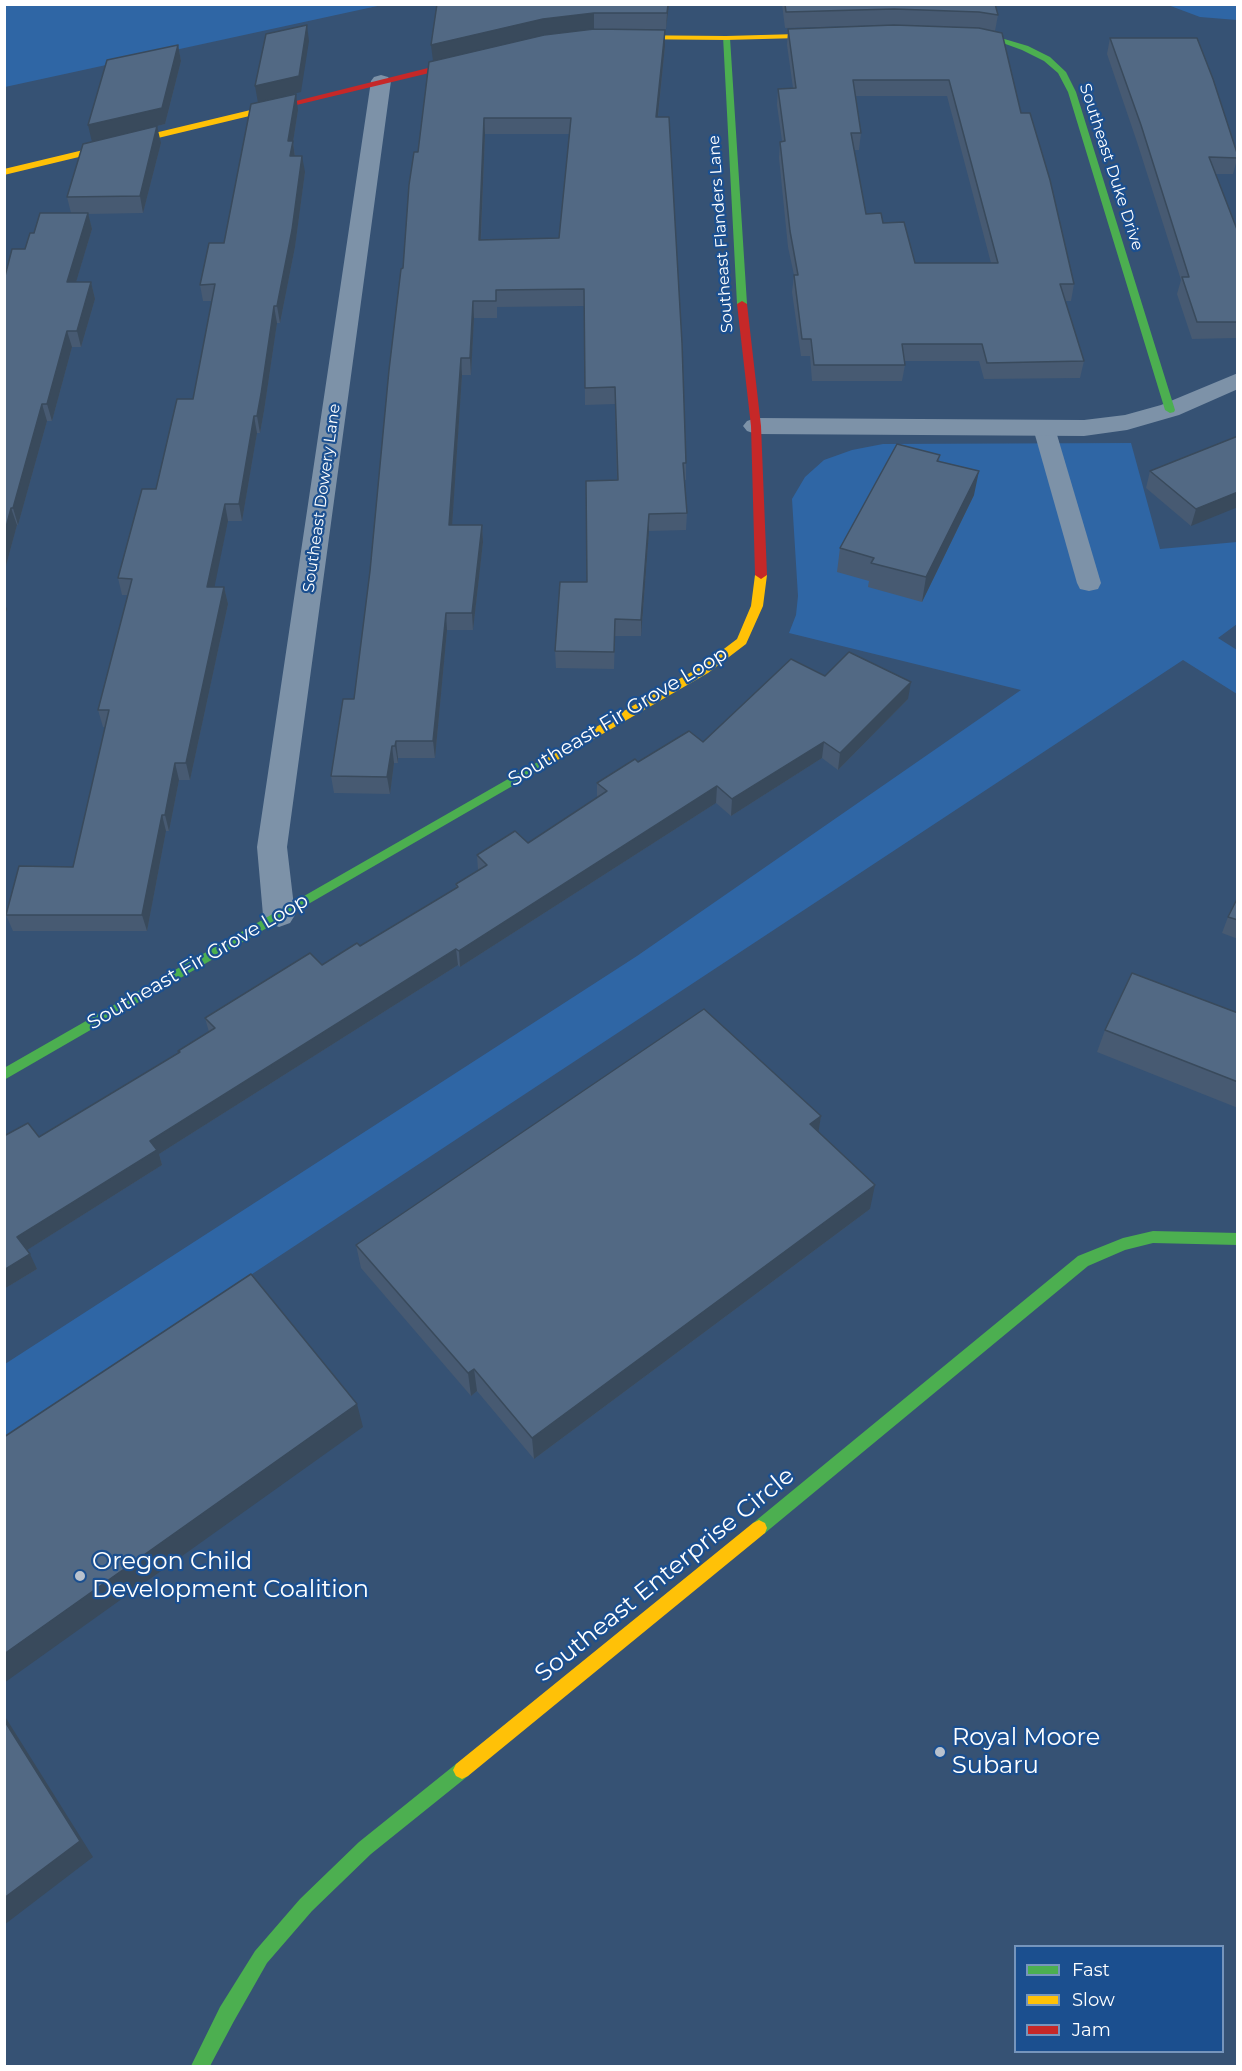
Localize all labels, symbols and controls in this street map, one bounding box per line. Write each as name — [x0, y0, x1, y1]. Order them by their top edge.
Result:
street label: Southeast Duke Drive — [1075, 81, 1147, 253]
street label: Southeast Flanders Lane — [705, 134, 737, 334]
street label: Southeast Dowery Lane — [299, 402, 345, 594]
street label: Southeast Fir Grove Loop — [504, 642, 732, 792]
street label: Southeast Fir Grove Loop — [83, 889, 313, 1035]
street label: Southeast Enterprise Circle — [530, 1461, 800, 1689]
place label: Oregon Child Development Coalition — [92, 1548, 369, 1604]
marker: Oregon Child Development Coalition — [73, 1569, 87, 1583]
place label: Royal Moore Subaru — [952, 1724, 1100, 1780]
marker: Royal Moore Subaru — [933, 1745, 947, 1759]
legend — [1014, 1945, 1224, 2053]
text: Fast — [1072, 1959, 1110, 1981]
text: Slow — [1072, 1989, 1115, 2011]
text: Jam — [1072, 2019, 1111, 2041]

